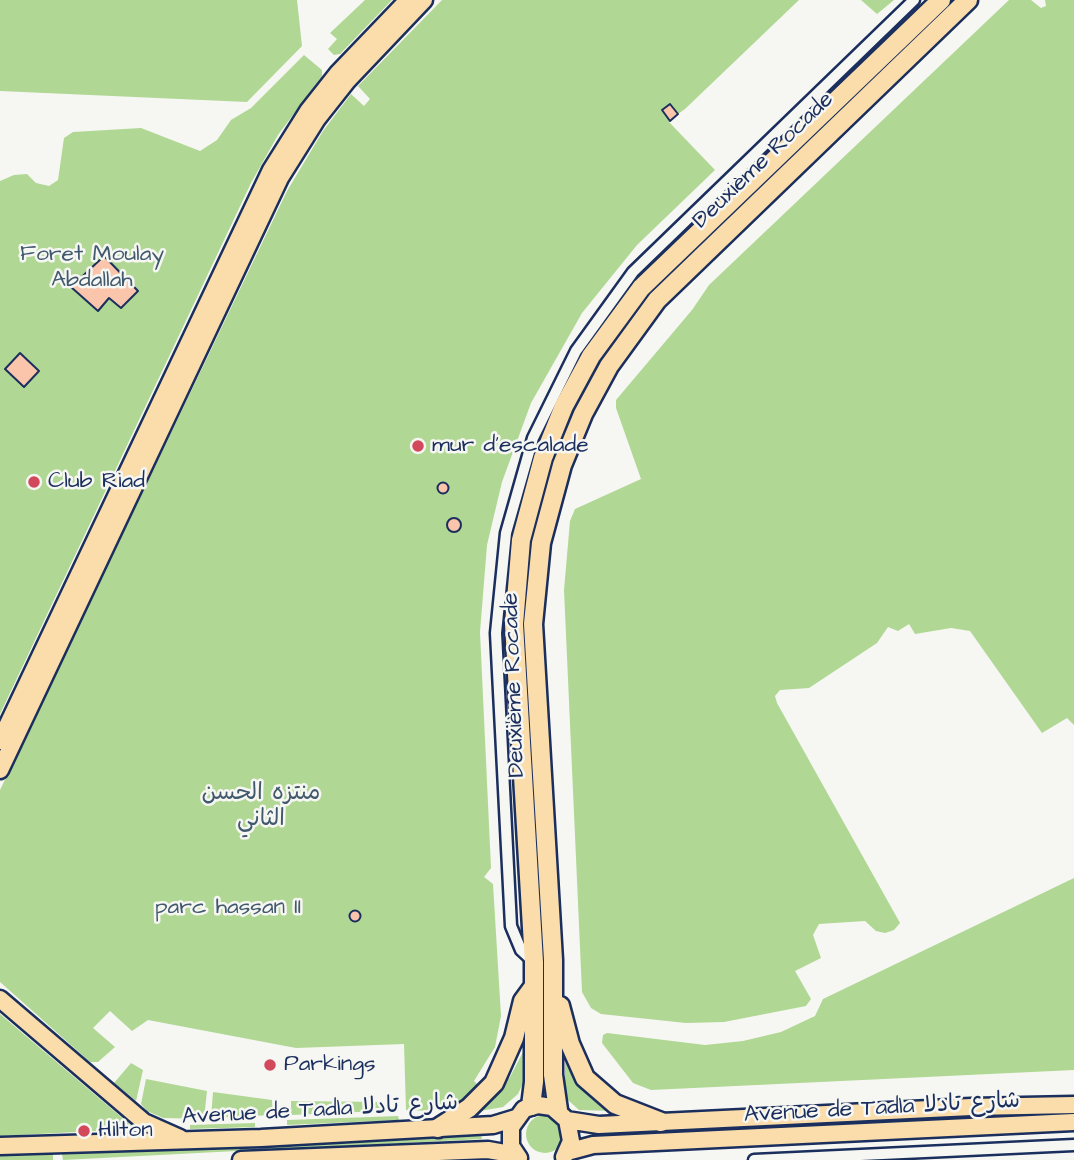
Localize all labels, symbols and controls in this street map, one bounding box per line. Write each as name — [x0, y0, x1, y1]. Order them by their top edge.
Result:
street label: Deuxième Rocade — [688, 87, 840, 235]
park label: Foret Moulay Abdallah — [20, 241, 164, 295]
place label: mur d'escalade — [432, 432, 589, 460]
marker: mur d'escalade — [410, 438, 426, 454]
place label: Club Riad — [48, 468, 145, 496]
marker: Club Riad — [26, 474, 42, 490]
street label: Deuxième Rocade — [498, 592, 532, 778]
park label: منتزه الحسن الثاني — [202, 780, 320, 834]
park label: parc hassan II — [155, 894, 301, 922]
place label: Parkings — [284, 1051, 376, 1079]
marker: Parkings — [262, 1057, 278, 1073]
street label: Avenue de Tadla شارع تادلا — [743, 1088, 1021, 1130]
street label: Avenue de Tadla شارع تادلا — [181, 1090, 459, 1132]
place label: Hilton — [98, 1117, 153, 1145]
marker: Hilton — [76, 1123, 92, 1139]

